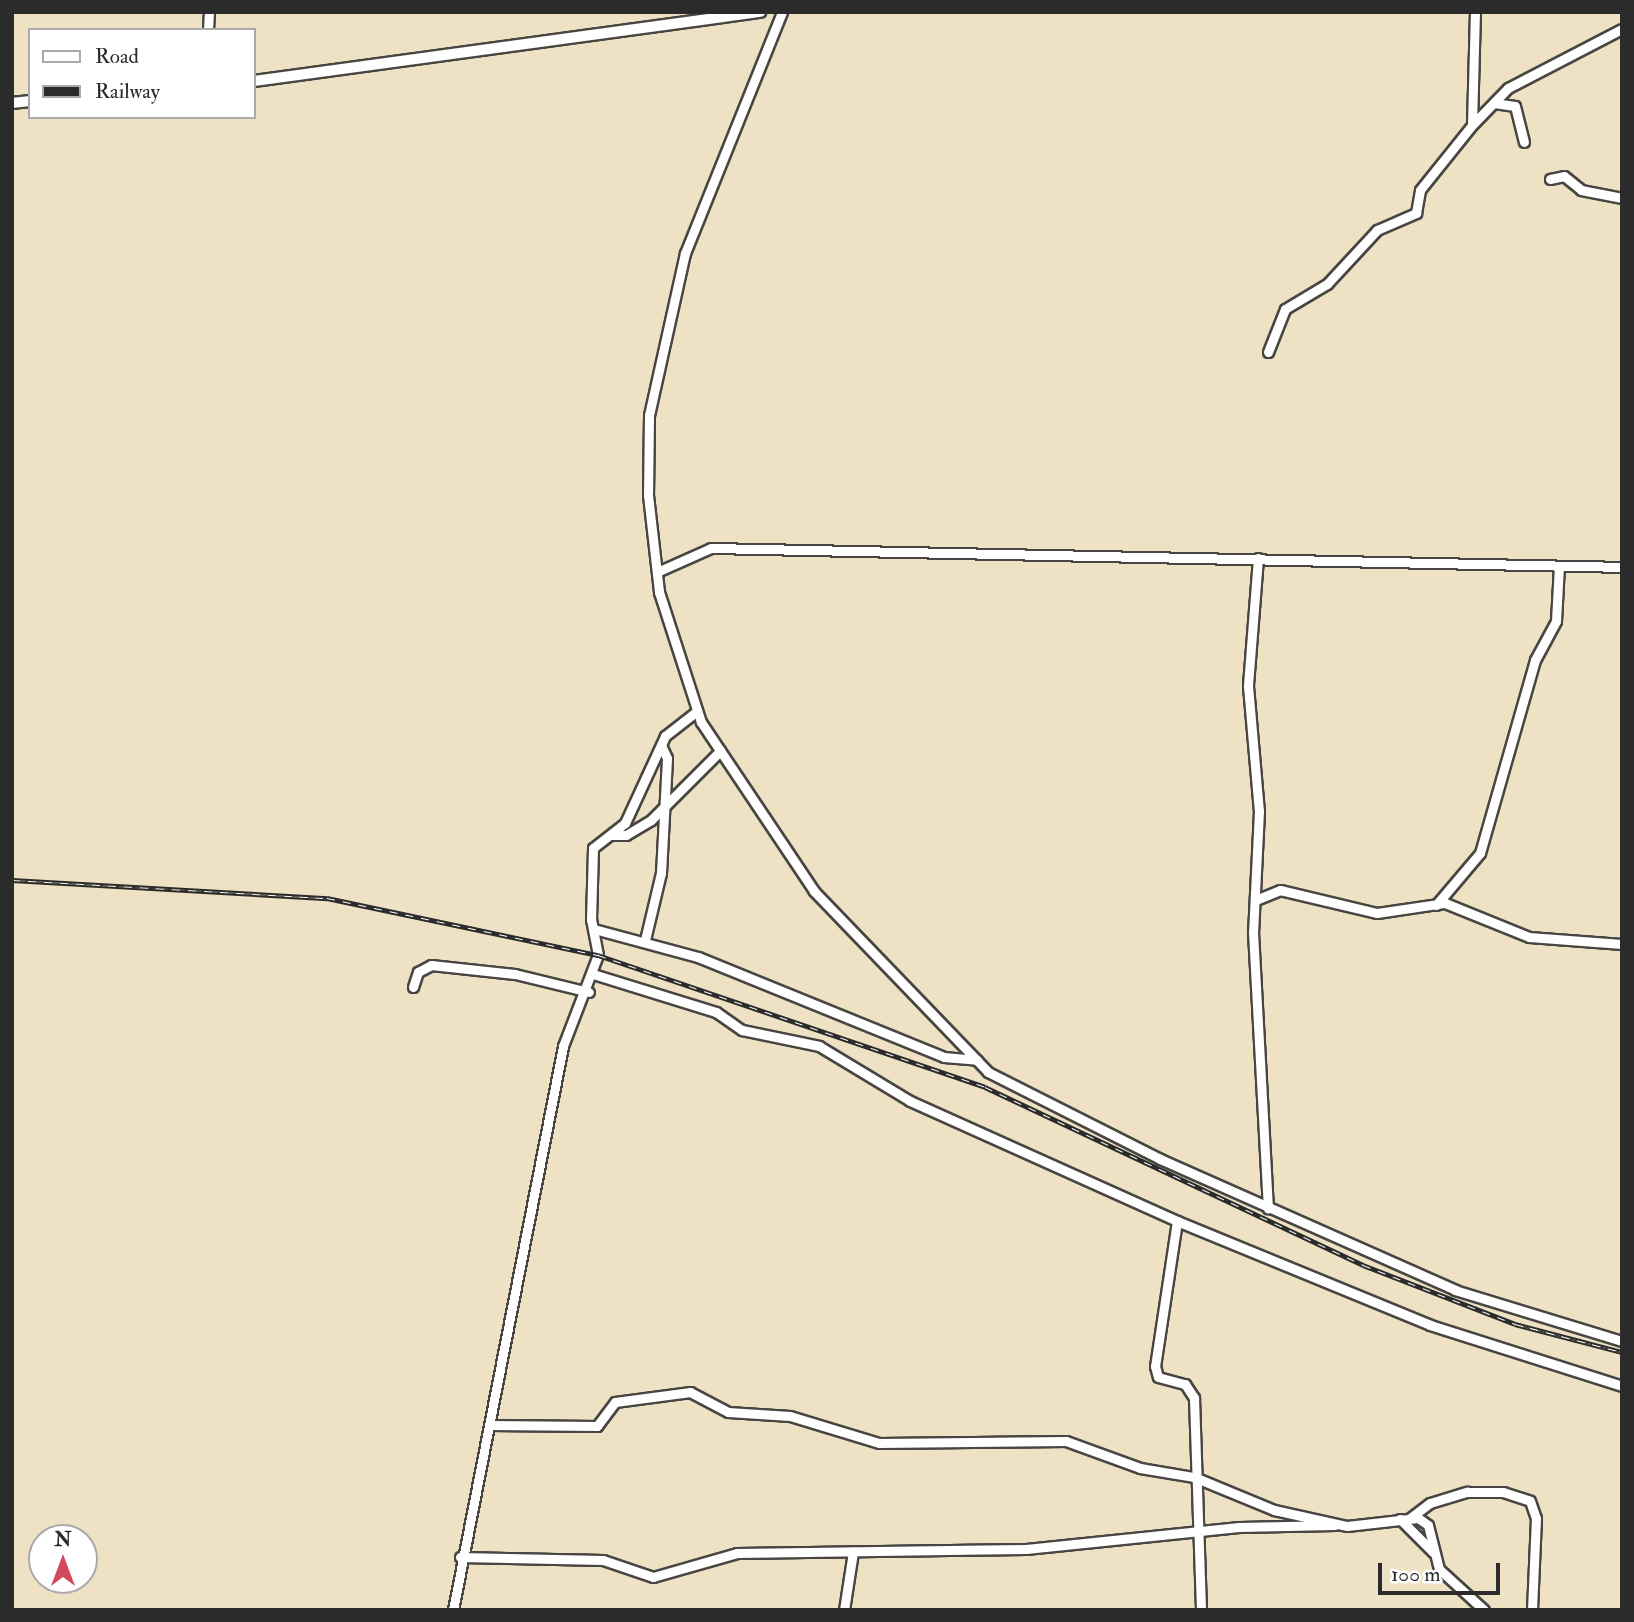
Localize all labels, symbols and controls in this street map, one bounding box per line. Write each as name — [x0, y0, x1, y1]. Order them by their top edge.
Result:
legend — [28, 28, 256, 119]
text: Road — [95, 43, 139, 70]
text: Railway — [95, 78, 160, 105]
north arrow — [28, 1524, 98, 1594]
text: N — [54, 1528, 72, 1552]
scale bar — [1382, 1548, 1504, 1592]
text: 100 m — [1391, 1561, 1441, 1588]

